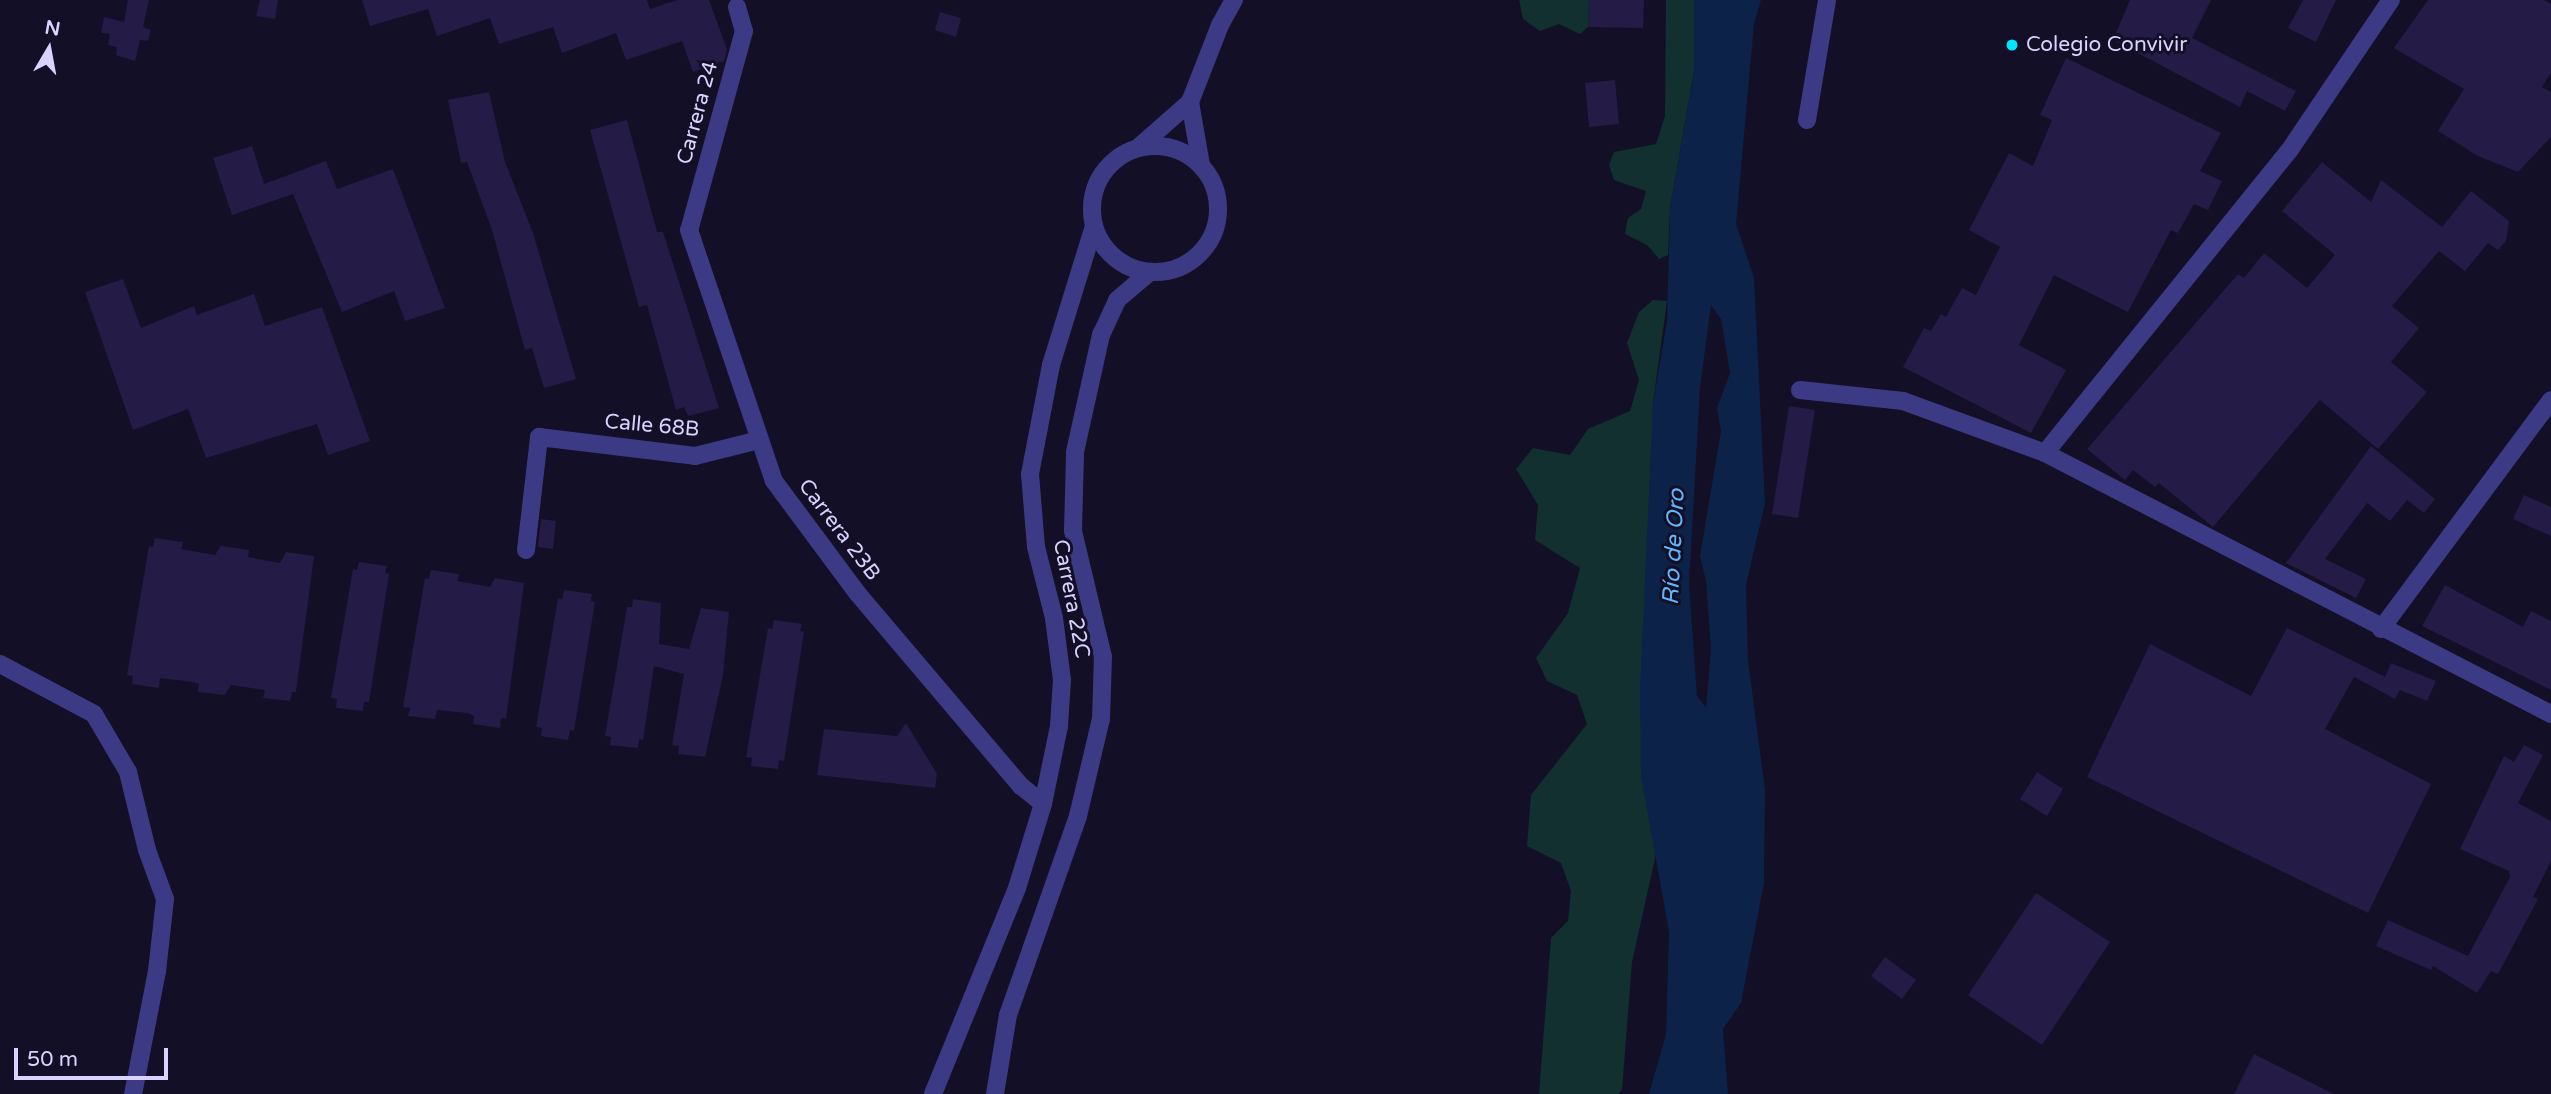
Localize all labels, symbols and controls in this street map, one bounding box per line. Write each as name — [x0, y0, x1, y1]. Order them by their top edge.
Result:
north arrow — [14, 14, 84, 84]
text: N — [43, 16, 62, 40]
place label: Colegio Convivir — [2026, 32, 2187, 58]
marker: Colegio Convivir — [2004, 37, 2020, 53]
street label: Carrera 24 — [672, 59, 724, 167]
street label: Calle 68B — [604, 409, 700, 443]
street label: Carrera 23B — [793, 474, 885, 586]
water label: Río de Oro — [1657, 488, 1691, 606]
street label: Carrera 22C — [1047, 538, 1095, 660]
scale bar — [18, 1034, 172, 1078]
text: 50 m — [27, 1047, 78, 1072]

